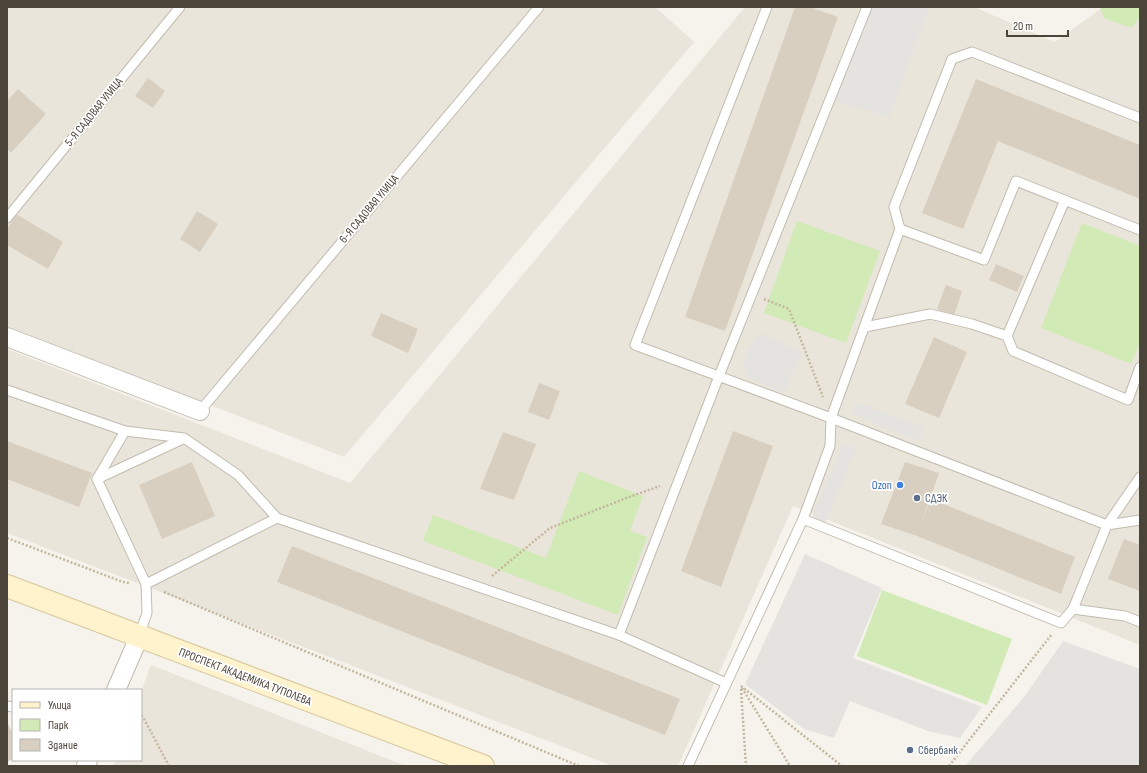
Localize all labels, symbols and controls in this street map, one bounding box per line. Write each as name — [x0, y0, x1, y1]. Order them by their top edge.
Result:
scale bar — [1007, 12, 1068, 38]
text: 20 m — [1013, 19, 1033, 34]
street label: 5-Я САДОВАЯ УЛИЦА — [62, 74, 127, 150]
street label: 6-Я САДОВАЯ УЛИЦА — [336, 171, 403, 246]
place label: Ozon — [872, 478, 892, 493]
marker: Ozon — [895, 480, 905, 490]
place label: СДЭК — [925, 491, 948, 506]
marker: СДЭК — [912, 493, 922, 503]
street label: ПРОСПЕКТ АКАДЕМИКА ТУПОЛЕВА — [177, 645, 314, 710]
legend — [12, 689, 142, 761]
text: Улица — [48, 698, 72, 713]
text: Парк — [48, 718, 69, 733]
text: Здание — [48, 738, 78, 753]
place label: Сбербанк — [918, 743, 958, 758]
marker: Сбербанк — [905, 745, 915, 755]

